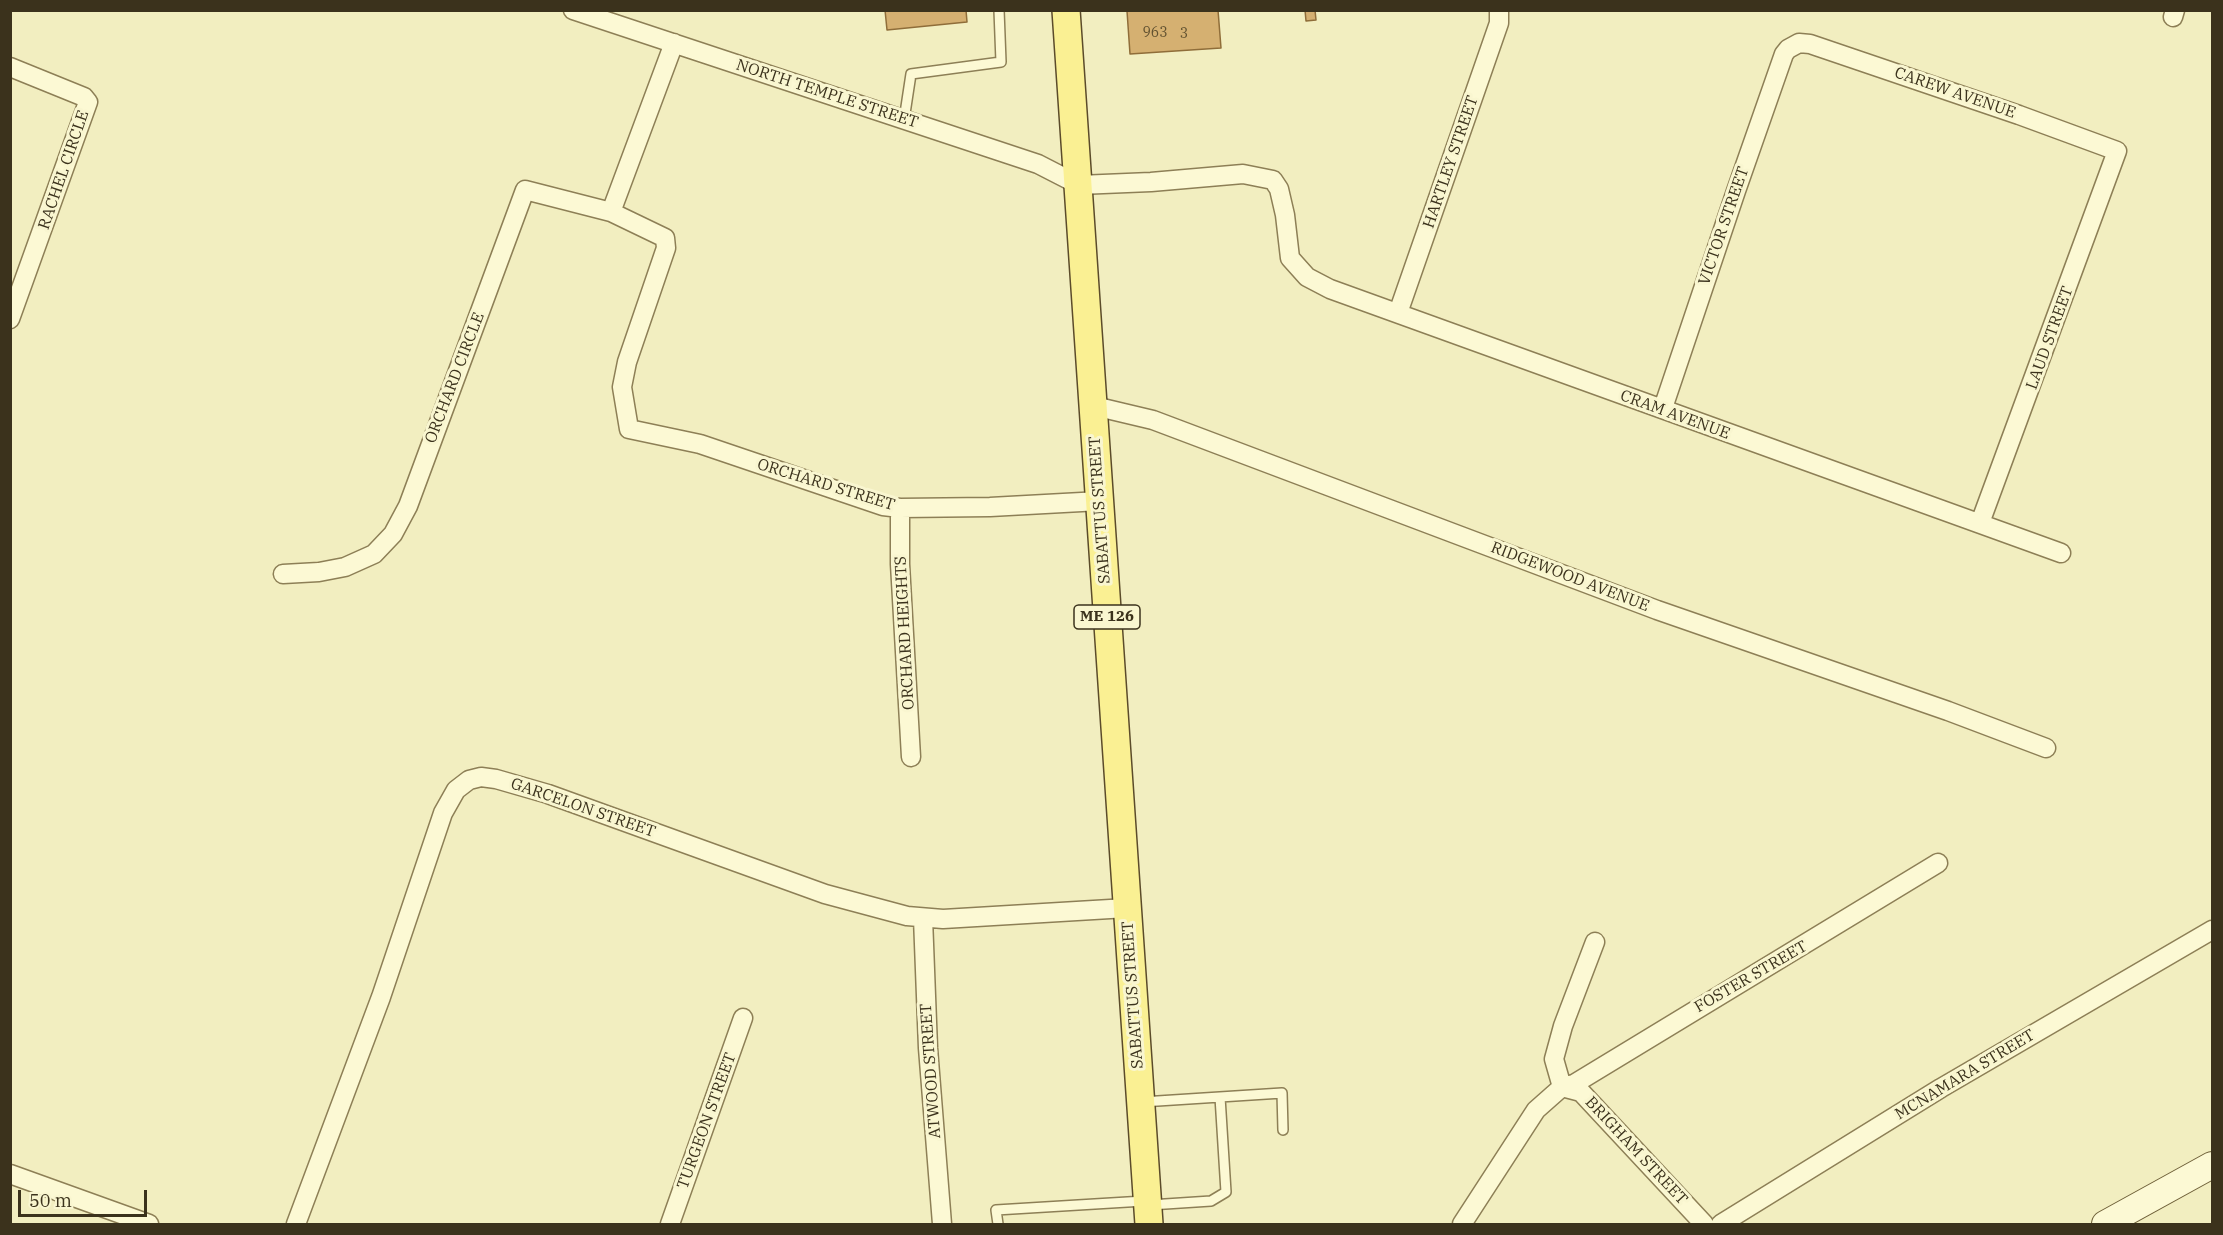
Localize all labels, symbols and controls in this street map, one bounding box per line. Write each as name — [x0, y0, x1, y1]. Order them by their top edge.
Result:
house number: 963 — [1142, 25, 1168, 41]
house number: 3 — [1180, 26, 1188, 42]
street label: NORTH TEMPLE STREET — [733, 55, 921, 133]
street label: CAREW AVENUE — [1892, 63, 2018, 123]
street label: HARTLEY STREET — [1419, 93, 1483, 231]
street label: RACHEL CIRCLE — [35, 108, 93, 232]
street label: VICTOR STREET — [1695, 164, 1753, 288]
street label: LAUD STREET — [2022, 284, 2078, 392]
street label: ORCHARD CIRCLE — [421, 310, 489, 446]
street label: CRAM AVENUE — [1617, 386, 1733, 444]
street label: SABATTUS STREET — [1085, 435, 1115, 585]
street label: ORCHARD STREET — [755, 455, 897, 515]
street label: RIDGEWOOD AVENUE — [1488, 538, 1652, 616]
street label: ORCHARD HEIGHTS — [891, 556, 919, 710]
road number: ME 126 — [1074, 605, 1140, 629]
street label: GARCELON STREET — [508, 774, 658, 842]
street label: SABATTUS STREET — [1118, 920, 1148, 1070]
street label: FOSTER STREET — [1691, 937, 1811, 1017]
street label: ATWOOD STREET — [917, 1003, 945, 1139]
street label: MCNAMARA STREET — [1892, 1026, 2038, 1124]
street label: TURGEON STREET — [673, 1050, 741, 1192]
street label: BRIGHAM STREET — [1581, 1093, 1691, 1209]
scale bar — [21, 1178, 150, 1216]
text: 50 m — [29, 1189, 72, 1212]

